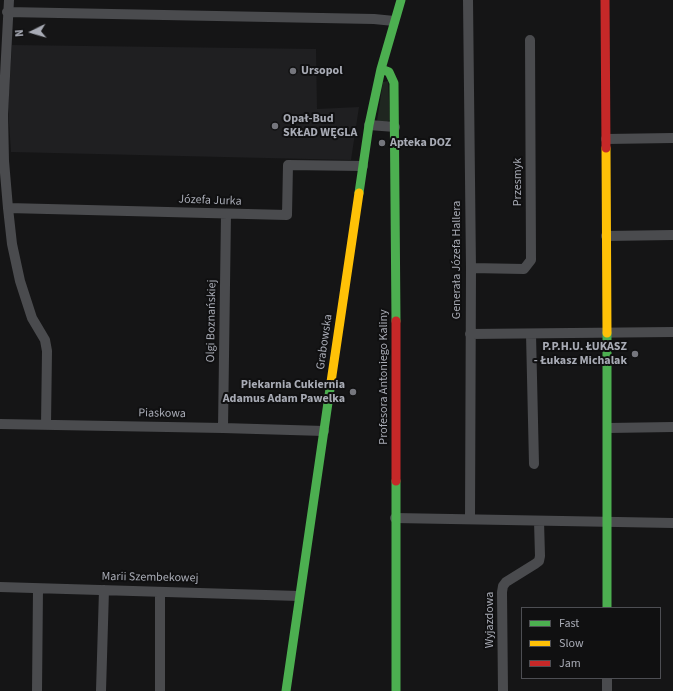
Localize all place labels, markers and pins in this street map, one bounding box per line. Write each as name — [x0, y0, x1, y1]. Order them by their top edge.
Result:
place label: Ursopol — [301, 64, 343, 78]
marker: Ursopol — [288, 66, 298, 76]
place label: Opał-Bud SKŁAD WĘGLA — [283, 112, 357, 140]
marker: Opał-Bud SKŁAD WĘGLA — [270, 121, 280, 131]
place label: Apteka DOZ — [390, 136, 451, 150]
marker: Apteka DOZ — [377, 138, 387, 148]
place label: P.P.H.U. ŁUKASZ - Łukasz Michalak — [534, 340, 627, 368]
marker: P.P.H.U. ŁUKASZ - Łukasz Michalak — [630, 349, 640, 359]
place label: Piekarnia Cukiernia Adamus Adam Pawelka — [223, 378, 345, 406]
marker: Piekarnia Cukiernia Adamus Adam Pawelka — [348, 387, 358, 397]

